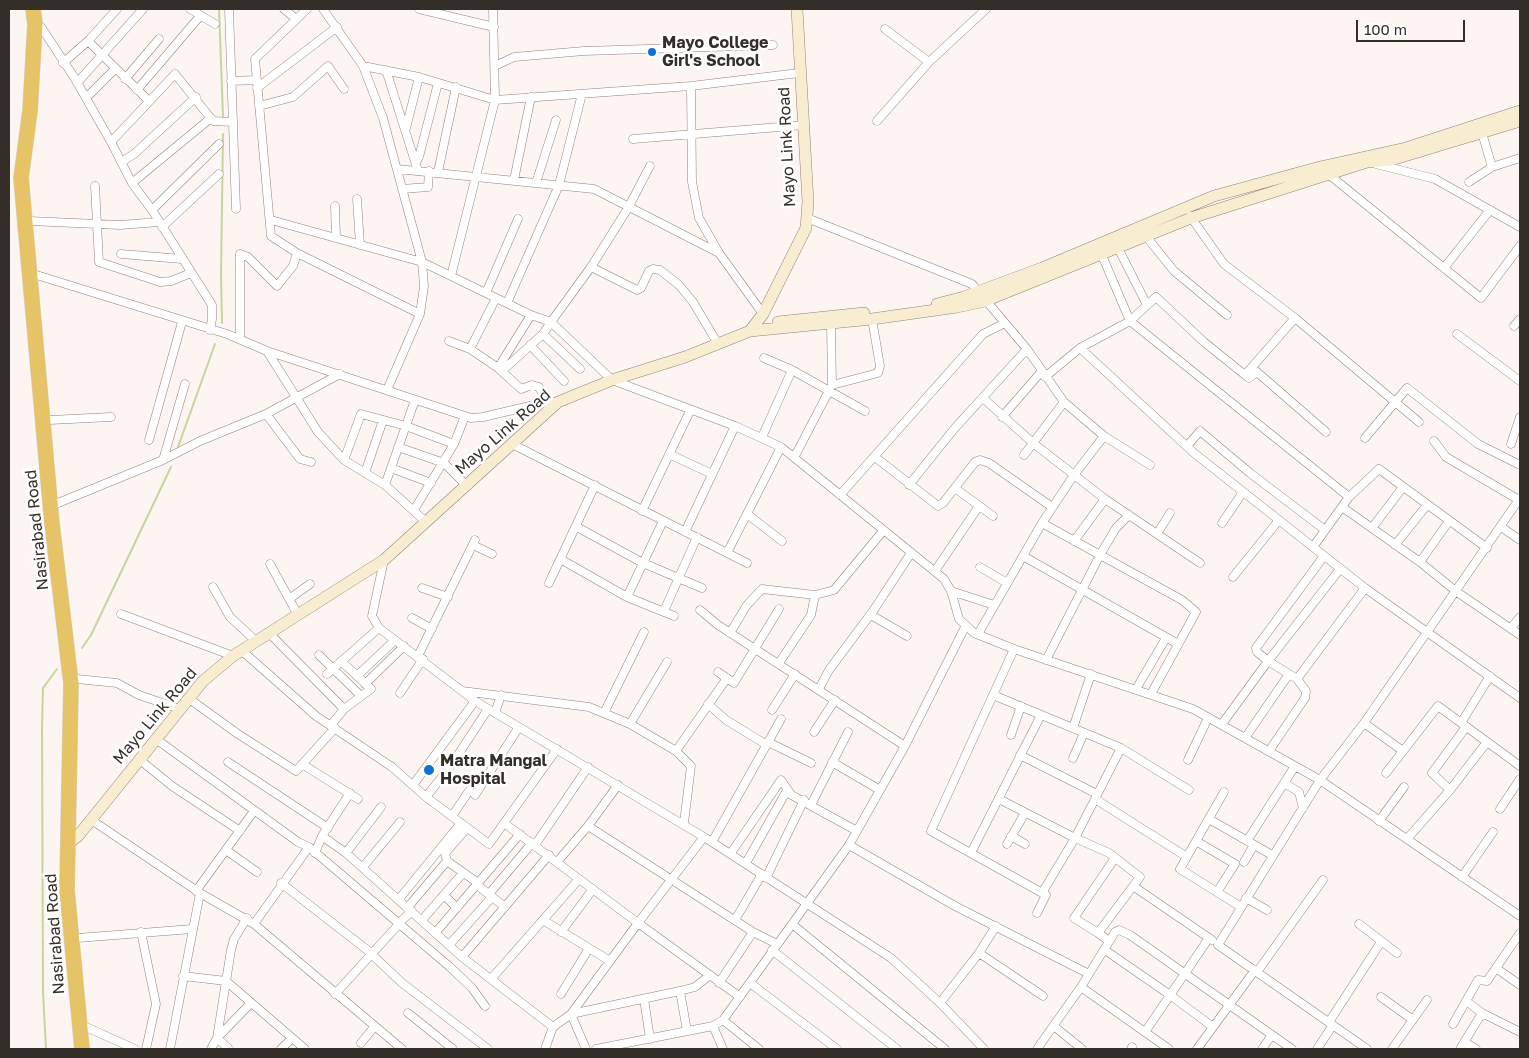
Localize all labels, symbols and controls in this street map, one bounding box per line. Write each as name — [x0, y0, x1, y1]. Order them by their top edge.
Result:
scale bar — [1359, 10, 1468, 42]
text: 100 m — [1364, 20, 1407, 38]
place label: Mayo College Girl's School — [662, 33, 768, 71]
marker: Mayo College Girl's School — [646, 46, 658, 58]
street label: Mayo Link Road — [774, 86, 800, 208]
street label: Mayo Link Road — [451, 385, 555, 479]
street label: Nasirabad Road — [21, 469, 53, 591]
street label: Mayo Link Road — [109, 664, 201, 768]
place label: Matra Mangal Hospital — [440, 751, 547, 789]
marker: Matra Mangal Hospital — [422, 763, 436, 777]
street label: Nasirabad Road — [41, 873, 69, 995]

